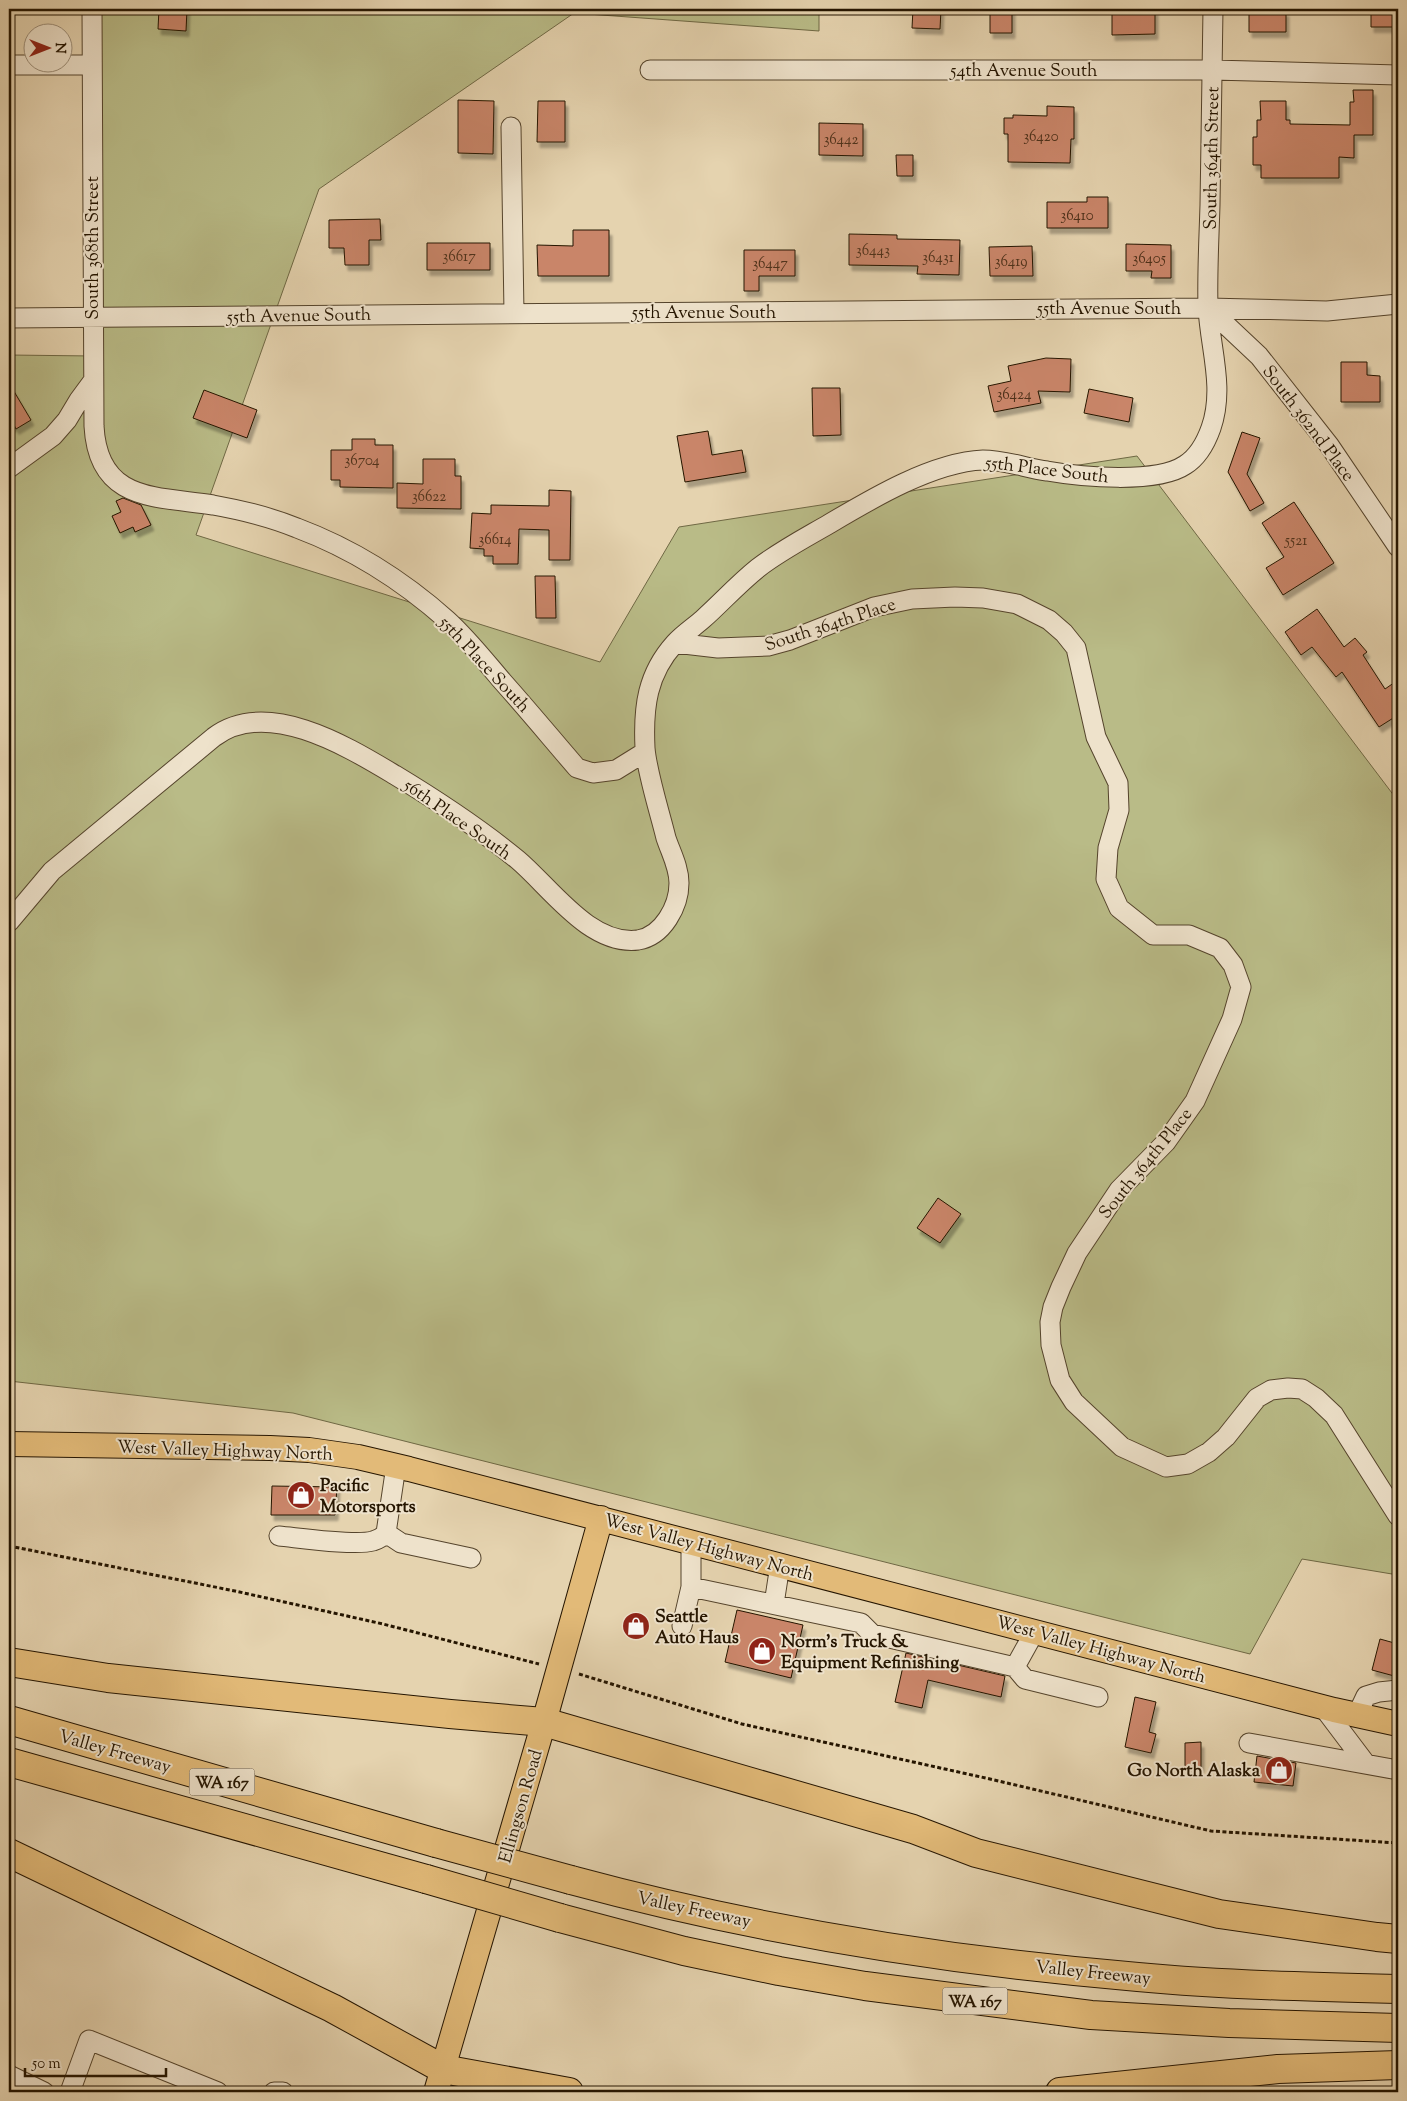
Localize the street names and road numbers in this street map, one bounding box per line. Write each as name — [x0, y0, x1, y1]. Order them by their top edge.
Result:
street label: 54th Avenue South — [949, 59, 1098, 85]
street label: South 364th Street — [1199, 86, 1227, 230]
street label: South 368th Street — [81, 176, 107, 320]
street label: 55th Avenue South — [1036, 297, 1182, 323]
street label: 55th Avenue South — [631, 301, 777, 327]
street label: 55th Avenue South — [225, 303, 372, 331]
street label: South 362nd Place — [1255, 360, 1360, 488]
street label: 55th Place South — [983, 450, 1110, 492]
street label: South 364th Place — [762, 592, 900, 659]
street label: 55th Place South — [431, 610, 536, 720]
street label: 56th Place South — [397, 773, 517, 868]
street label: South 364th Place — [1094, 1103, 1200, 1225]
street label: West Valley Highway North — [116, 1435, 334, 1469]
street label: West Valley Highway North — [601, 1508, 817, 1590]
street label: West Valley Highway North — [993, 1610, 1209, 1692]
street label: Valley Freeway — [55, 1724, 174, 1781]
street label: Ellingson Road — [493, 1747, 551, 1866]
road number: WA 167 — [190, 1768, 254, 1795]
street label: Valley Freeway — [634, 1886, 753, 1936]
street label: Valley Freeway — [1034, 1955, 1152, 1993]
road number: WA 167 — [942, 1988, 1008, 2014]

